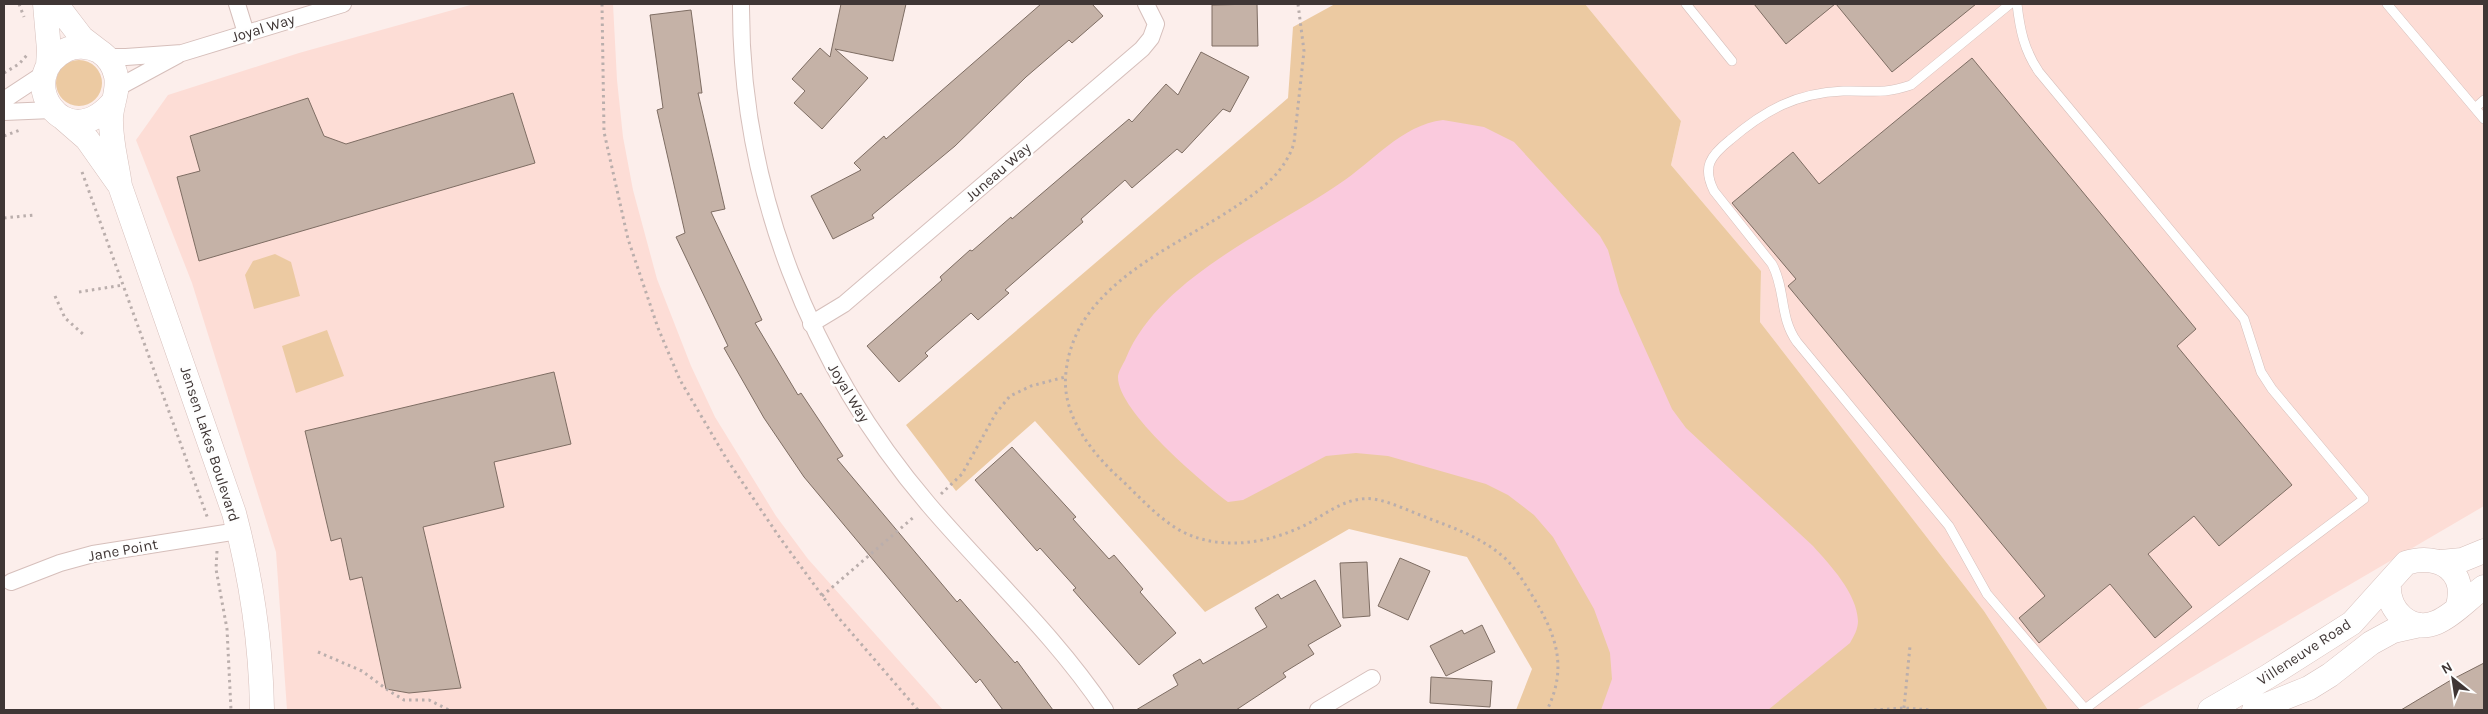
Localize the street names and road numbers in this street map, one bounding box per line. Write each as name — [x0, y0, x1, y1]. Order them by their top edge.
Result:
street label: Joyal Way — [229, 10, 297, 46]
street label: Juneau Way — [962, 139, 1034, 205]
street label: Joyal Way — [824, 360, 874, 426]
street label: Jensen Lakes Boulevard — [176, 364, 244, 524]
street label: Jane Point — [87, 535, 160, 565]
street label: Villeneuve Road — [2254, 615, 2354, 689]

